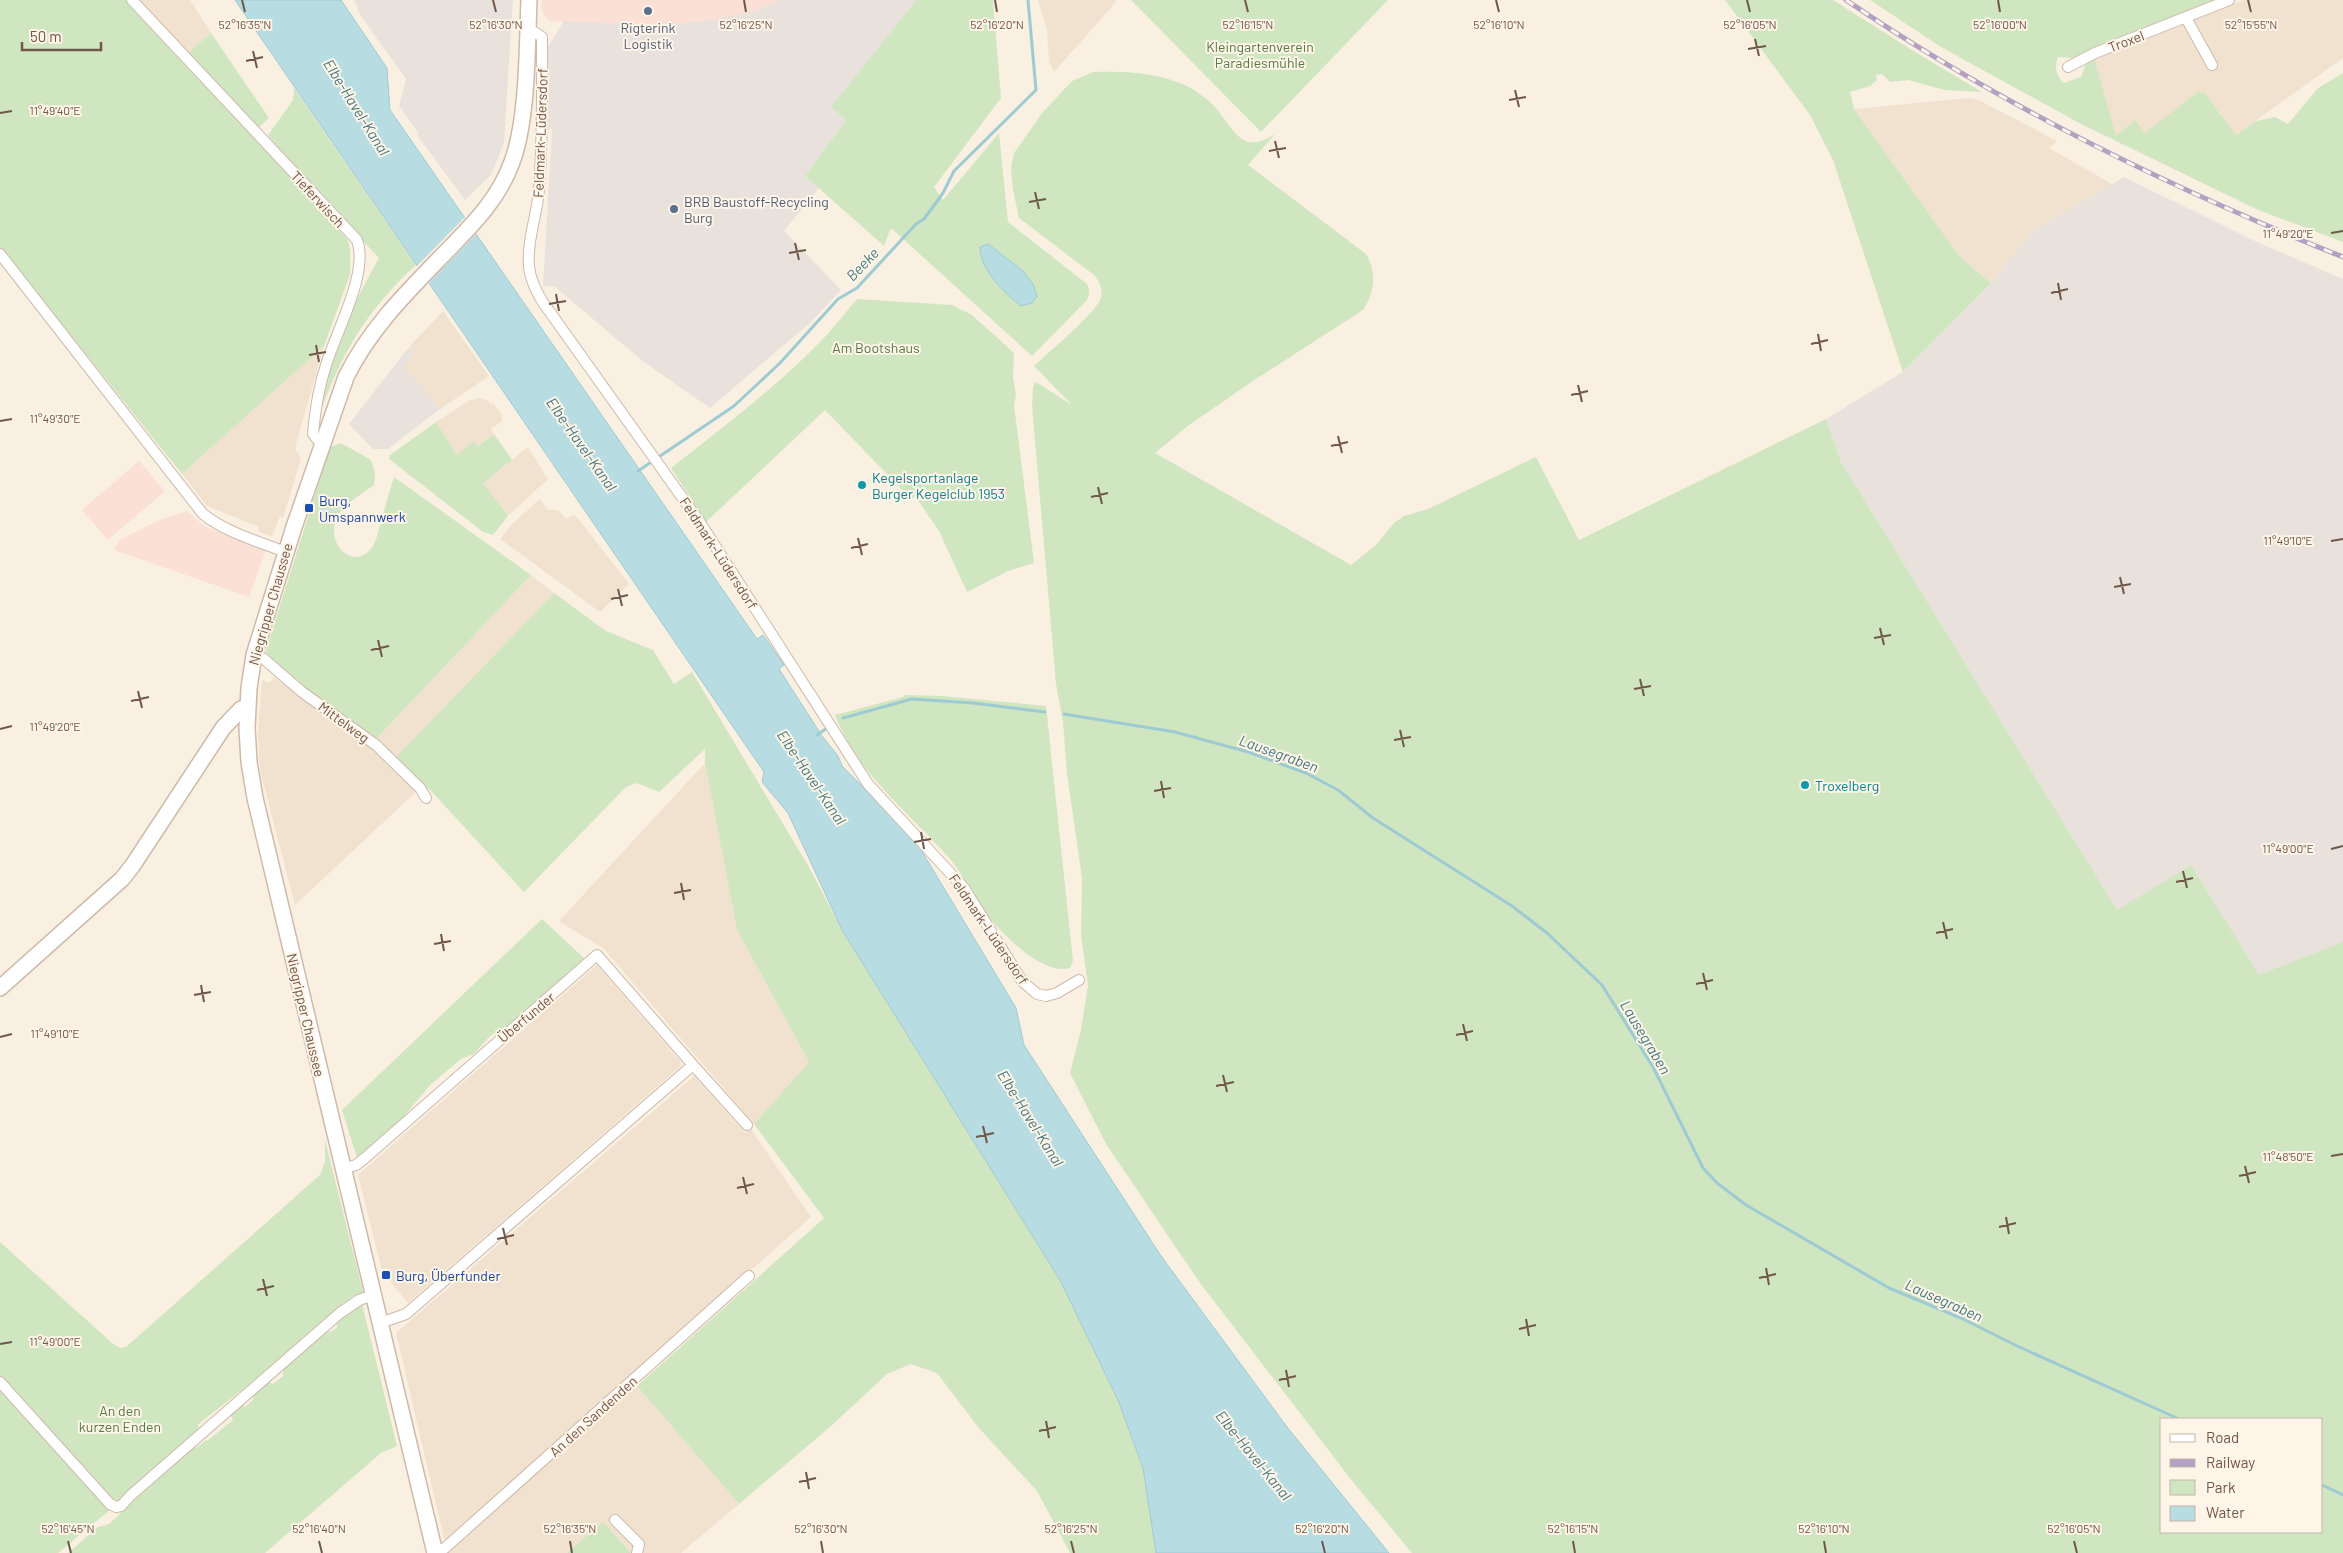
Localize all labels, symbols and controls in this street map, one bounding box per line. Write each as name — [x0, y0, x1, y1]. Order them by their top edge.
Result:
marker: Rigterink Logistik — [642, 5, 654, 17]
text: 52°16'35"N — [219, 17, 271, 31]
text: 52°16'30"N — [469, 17, 523, 31]
text: 52°16'25"N — [719, 17, 773, 31]
text: 52°16'20"N — [970, 17, 1024, 31]
text: 52°16'15"N — [1223, 17, 1273, 31]
text: 52°16'10"N — [1473, 17, 1525, 31]
text: 52°16'05"N — [1723, 17, 1777, 31]
text: 52°16'00"N — [1973, 17, 2027, 31]
text: 52°15'55"N — [2225, 17, 2277, 31]
place label: Rigterink Logistik — [620, 19, 676, 52]
scale bar — [22, 20, 101, 52]
street label: Troxel — [2106, 26, 2146, 56]
text: 50 m — [30, 27, 62, 45]
park label: Kleingartenverein Paradiesmühle — [1206, 38, 1314, 71]
water label: Elbe-Havel-Kanal — [320, 55, 394, 159]
street label: Feldmark-Lüdersdorf — [529, 68, 551, 198]
text: 11°49'40"E — [29, 103, 81, 117]
street label: Tieferwisch — [287, 167, 349, 231]
place label: BRB Baustoff-Recycling Burg — [684, 193, 829, 226]
marker: BRB Baustoff-Recycling Burg — [668, 203, 680, 215]
text: 11°49'20"E — [2262, 226, 2314, 240]
water label: Beeke — [842, 243, 882, 284]
park label: Am Bootshaus — [832, 339, 920, 356]
water label: Elbe-Havel-Kanal — [543, 394, 621, 495]
text: 11°49'30"E — [30, 411, 80, 425]
place label: Kegelsportanlage Burger Kegelclub 1953 — [872, 469, 1005, 502]
marker: Kegelsportanlage Burger Kegelclub 1953 — [856, 479, 868, 491]
place label: Burg, Umspannwerk — [319, 492, 406, 525]
street label: Feldmark-Lüdersdorf — [677, 494, 761, 612]
marker: Burg, Umspannwerk — [303, 502, 315, 514]
text: 11°49'10"E — [2264, 533, 2312, 547]
street label: Niegripper Chaussee — [244, 541, 296, 667]
street label: Mittelweg — [315, 698, 373, 746]
text: 11°49'20"E — [29, 719, 81, 733]
water label: Elbe-Havel-Kanal — [774, 726, 851, 828]
water label: Lausegraben — [1237, 730, 1321, 776]
place label: Troxelberg — [1815, 777, 1879, 794]
marker: Troxelberg — [1799, 779, 1811, 791]
text: 11°49'00"E — [2262, 841, 2314, 855]
street label: Feldmark-Lüdersdorf — [946, 870, 1032, 988]
street label: Niegripper Chaussee — [284, 952, 328, 1078]
street label: Überfunder — [494, 988, 558, 1046]
water label: Lausegraben — [1617, 997, 1675, 1077]
text: 11°49'10"E — [31, 1026, 79, 1040]
water label: Elbe-Havel-Kanal — [994, 1066, 1068, 1170]
text: 11°48'50"E — [2263, 1149, 2313, 1163]
place label: Burg, Überfunder — [396, 1267, 501, 1284]
marker: Burg, Überfunder — [380, 1269, 392, 1281]
water label: Lausegraben — [1902, 1275, 1986, 1325]
text: 11°49'00"E — [29, 1334, 81, 1348]
street label: An den Sandenden — [546, 1372, 640, 1460]
park label: An den kurzen Enden — [79, 1402, 161, 1435]
water label: Elbe-Havel-Kanal — [1212, 1407, 1296, 1504]
legend — [2160, 1418, 2323, 1533]
text: Road — [2206, 1428, 2239, 1446]
text: Railway — [2206, 1453, 2255, 1471]
text: Park — [2206, 1478, 2236, 1496]
text: Water — [2206, 1503, 2245, 1521]
text: 52°16'45"N — [41, 1521, 95, 1535]
text: 52°16'40"N — [292, 1521, 346, 1535]
text: 52°16'35"N — [544, 1521, 596, 1535]
text: 52°16'30"N — [794, 1521, 848, 1535]
text: 52°16'25"N — [1044, 1521, 1098, 1535]
text: 52°16'20"N — [1295, 1521, 1349, 1535]
text: 52°16'15"N — [1548, 1521, 1598, 1535]
text: 52°16'10"N — [1798, 1521, 1850, 1535]
text: 52°16'05"N — [2047, 1521, 2101, 1535]

